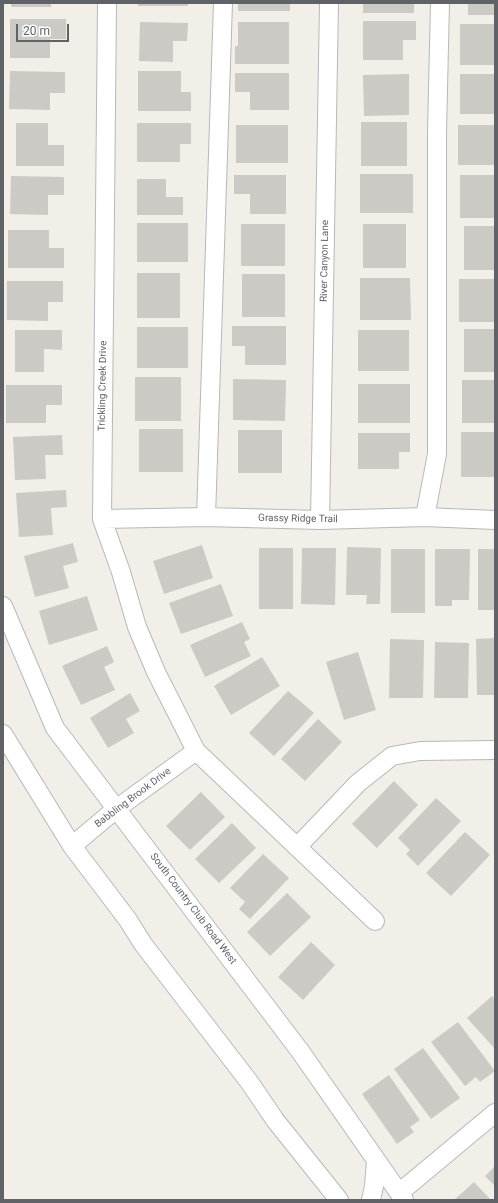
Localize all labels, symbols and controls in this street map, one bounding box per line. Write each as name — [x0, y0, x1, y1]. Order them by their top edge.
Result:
scale bar — [18, 16, 71, 42]
text: 20 m — [23, 24, 50, 38]
street label: River Canyon Lane — [318, 220, 332, 302]
street label: Trickling Creek Drive — [96, 341, 110, 431]
street label: Grassy Ridge Trail — [258, 512, 338, 526]
street label: Babbling Brook Drive — [93, 765, 173, 831]
street label: South Country Club Road West — [147, 851, 239, 967]

